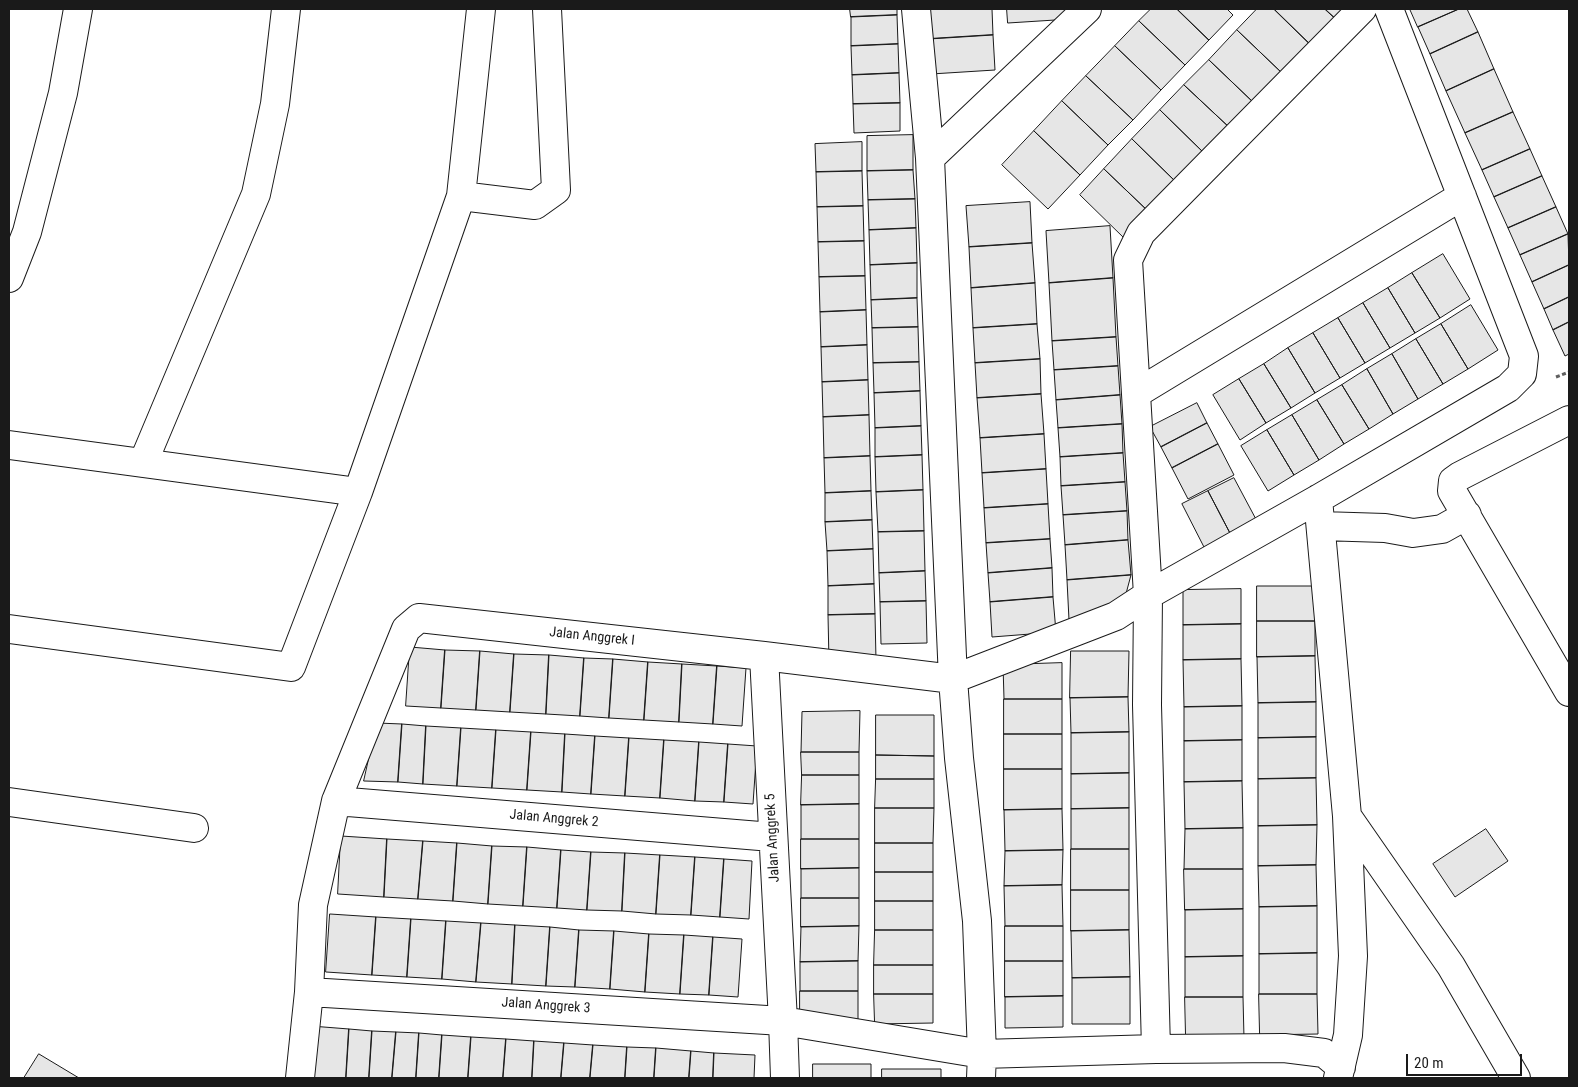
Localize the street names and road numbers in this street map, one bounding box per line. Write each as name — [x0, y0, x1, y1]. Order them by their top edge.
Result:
street label: Jalan Anggrek I — [548, 624, 636, 650]
street label: Jalan Anggrek 5 — [762, 793, 784, 883]
street label: Jalan Anggrek 2 — [509, 807, 599, 831]
street label: Jalan Anggrek 3 — [501, 995, 591, 1017]

